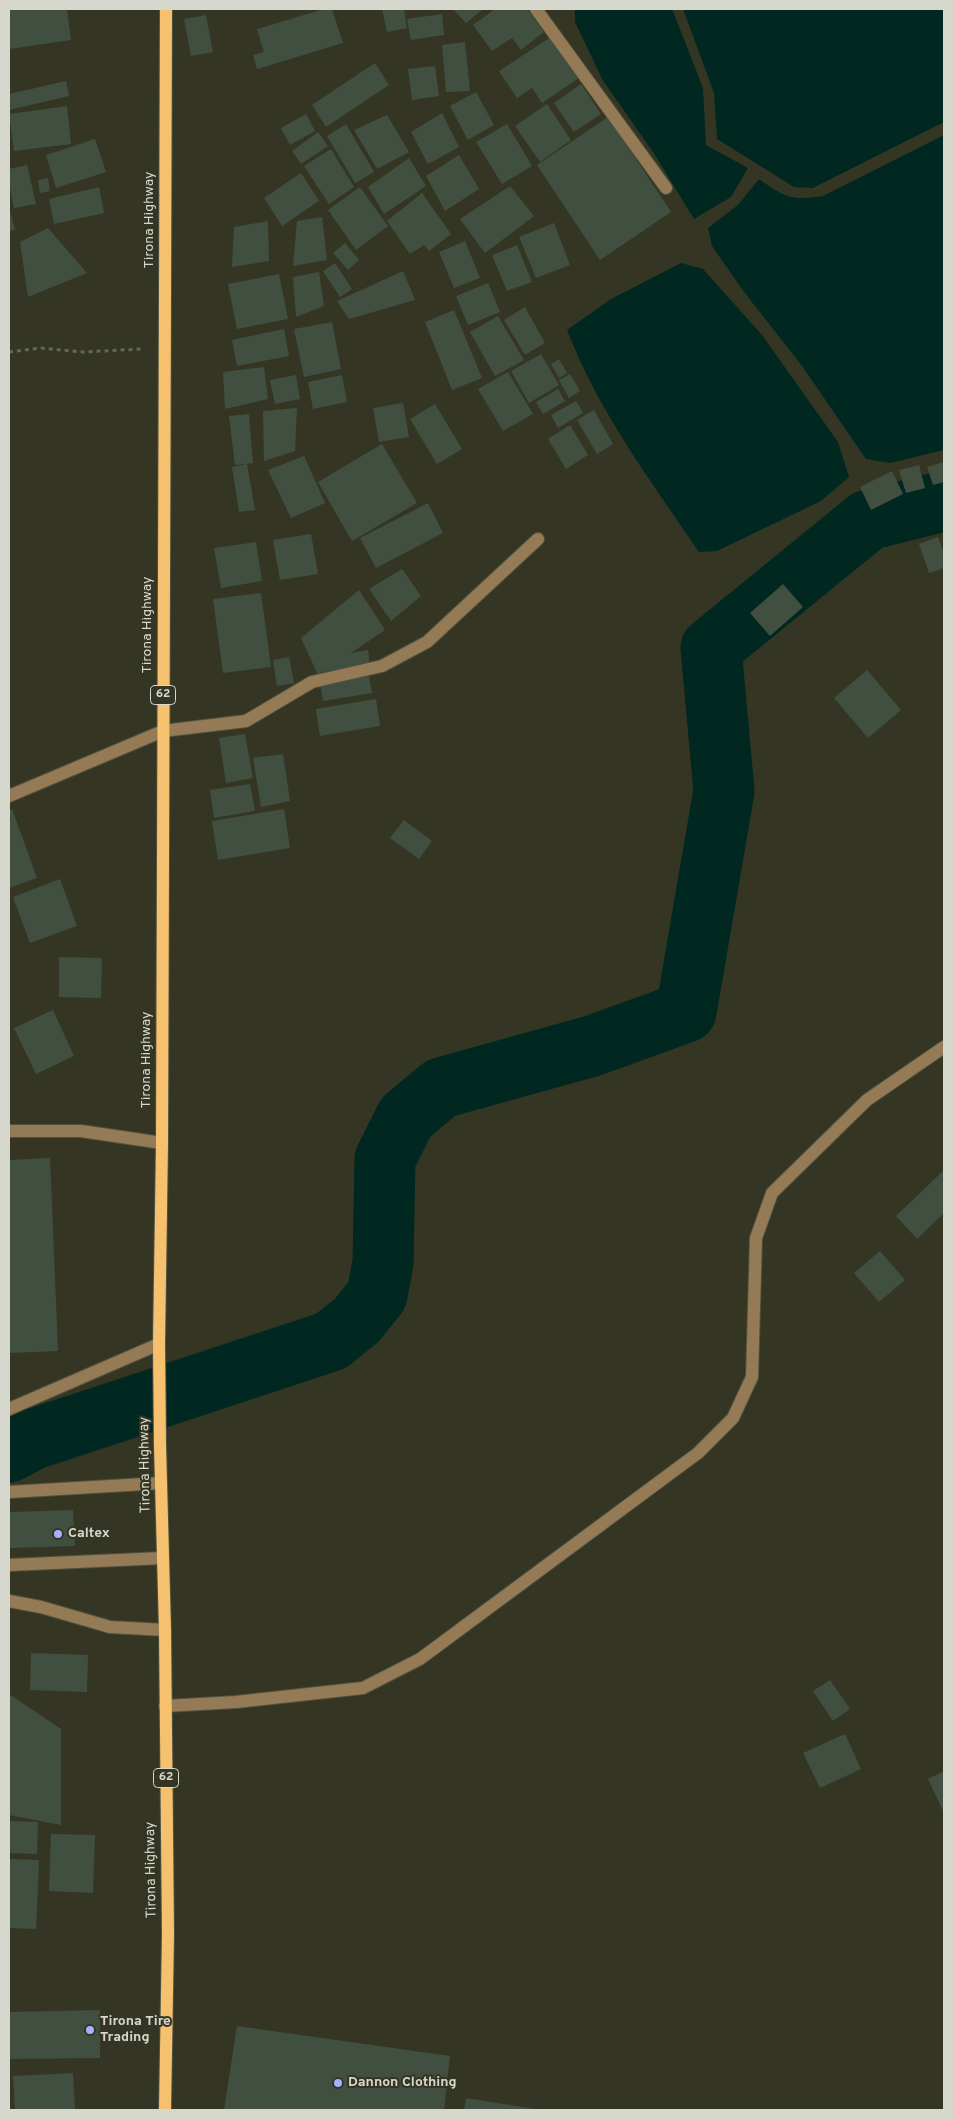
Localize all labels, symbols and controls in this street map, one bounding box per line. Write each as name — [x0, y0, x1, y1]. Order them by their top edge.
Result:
street label: Tirona Highway — [142, 172, 158, 268]
street label: Tirona Highway — [140, 577, 156, 673]
road number: 62 — [150, 686, 176, 704]
street label: Tirona Highway — [139, 1012, 155, 1108]
street label: Tirona Highway — [137, 1416, 155, 1514]
place label: Caltex — [68, 1526, 110, 1542]
marker: Caltex — [52, 1528, 64, 1540]
road number: 62 — [154, 1769, 178, 1788]
street label: Tirona Highway — [143, 1821, 161, 1919]
place label: Tirona Tire Trading — [100, 2014, 171, 2046]
marker: Tirona Tire Trading — [84, 2024, 96, 2036]
place label: Dannon Clothing — [348, 2075, 457, 2091]
marker: Dannon Clothing — [332, 2077, 344, 2089]

